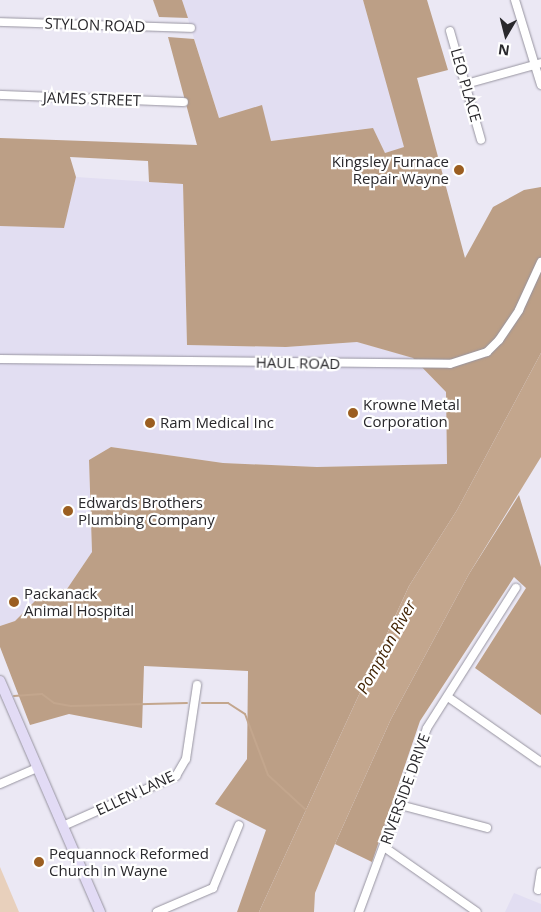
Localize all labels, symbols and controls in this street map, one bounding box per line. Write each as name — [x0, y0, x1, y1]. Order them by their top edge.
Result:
north arrow — [481, 10, 531, 60]
street label: STYLON ROAD — [44, 14, 146, 36]
text: N — [497, 40, 511, 61]
street label: LEO PLACE — [447, 46, 485, 124]
street label: JAMES STREET — [43, 88, 141, 110]
place label: Kingsley Furnace Repair Wayne — [332, 152, 449, 187]
marker: Kingsley Furnace Repair Wayne — [453, 164, 465, 176]
street label: HAUL ROAD — [256, 353, 340, 373]
place label: Krowne Metal Corporation — [363, 395, 460, 430]
marker: Krowne Metal Corporation — [347, 407, 359, 419]
place label: Ram Medical Inc — [160, 414, 274, 432]
marker: Ram Medical Inc — [144, 417, 156, 429]
place label: Edwards Brothers Plumbing Company — [78, 493, 215, 528]
marker: Edwards Brothers Plumbing Company — [62, 505, 74, 517]
place label: Packanack Animal Hospital — [24, 584, 134, 619]
marker: Packanack Animal Hospital — [8, 596, 20, 608]
water label: Pompton River — [352, 597, 420, 697]
street label: RIVERSIDE DRIVE — [377, 731, 433, 847]
street label: ELLEN LANE — [93, 767, 177, 819]
place label: Pequannock Reformed Church in Wayne — [49, 844, 209, 879]
marker: Pequannock Reformed Church in Wayne — [33, 856, 45, 868]

